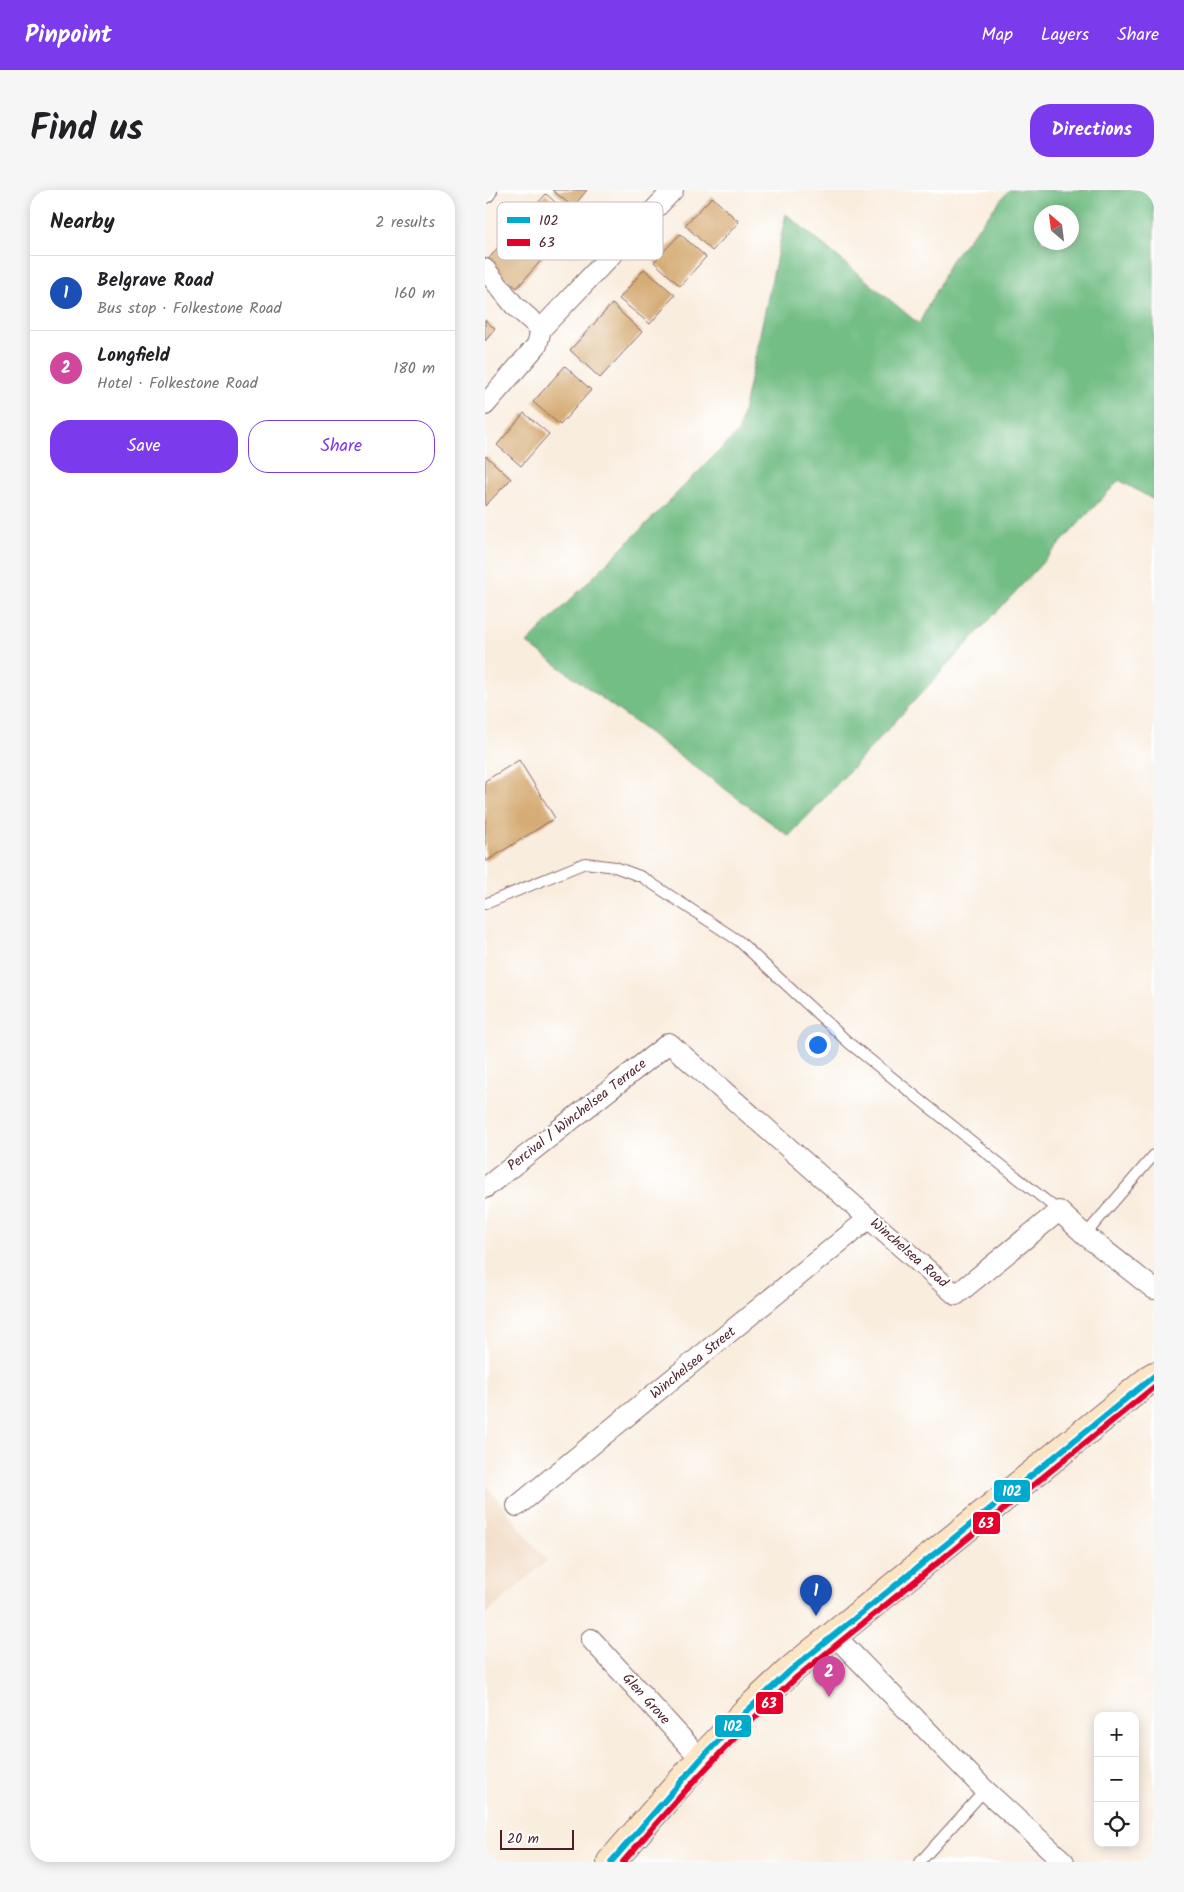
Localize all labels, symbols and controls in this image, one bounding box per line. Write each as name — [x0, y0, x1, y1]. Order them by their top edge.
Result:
text: Pinpoint — [25, 16, 112, 55]
text: Map — [982, 21, 1013, 50]
text: Layers — [1041, 21, 1089, 50]
text: Share — [1117, 21, 1159, 50]
text: Find us — [30, 102, 143, 158]
button: Directions — [1030, 104, 1154, 157]
legend — [497, 202, 663, 260]
north arrow — [1034, 205, 1079, 250]
text: Nearby — [50, 206, 115, 239]
text: 2 results — [375, 210, 435, 235]
text: 102 — [539, 210, 559, 232]
text: 63 — [539, 232, 555, 254]
text: Belgrave Road — [97, 266, 214, 296]
text: 1 — [64, 281, 68, 306]
text: 160 m — [394, 281, 435, 306]
text: Bus stop · Folkestone Road — [97, 296, 281, 321]
text: Longfield — [97, 341, 170, 371]
text: 2 — [61, 356, 71, 381]
text: 180 m — [393, 356, 435, 381]
text: Hotel · Folkestone Road — [97, 371, 258, 396]
button: Save — [50, 420, 238, 473]
button: Share — [248, 420, 435, 473]
your location — [805, 1032, 831, 1058]
street label: Percival / Winchelsea Terrace — [502, 1053, 652, 1177]
street label: Winchelsea Road — [865, 1213, 954, 1294]
street label: Winchelsea Street — [645, 1321, 741, 1405]
line badge: 102 — [993, 1479, 1031, 1503]
text: 102 — [1002, 1481, 1022, 1503]
line badge: 63 — [972, 1511, 1001, 1535]
text: 63 — [978, 1513, 994, 1535]
pin: 1 — [800, 1575, 832, 1616]
pin: 2 — [813, 1656, 845, 1697]
street label: Glen Grove — [617, 1668, 676, 1730]
line badge: 63 — [755, 1691, 784, 1715]
text: 63 — [761, 1693, 777, 1715]
map controls — [1094, 1712, 1139, 1847]
button: + — [1094, 1712, 1139, 1757]
line badge: 102 — [714, 1714, 752, 1738]
text: 102 — [723, 1716, 743, 1738]
button: − — [1094, 1757, 1139, 1802]
button: locate — [1094, 1802, 1139, 1847]
scale bar — [500, 1827, 574, 1850]
text: 20 m — [507, 1828, 539, 1850]

